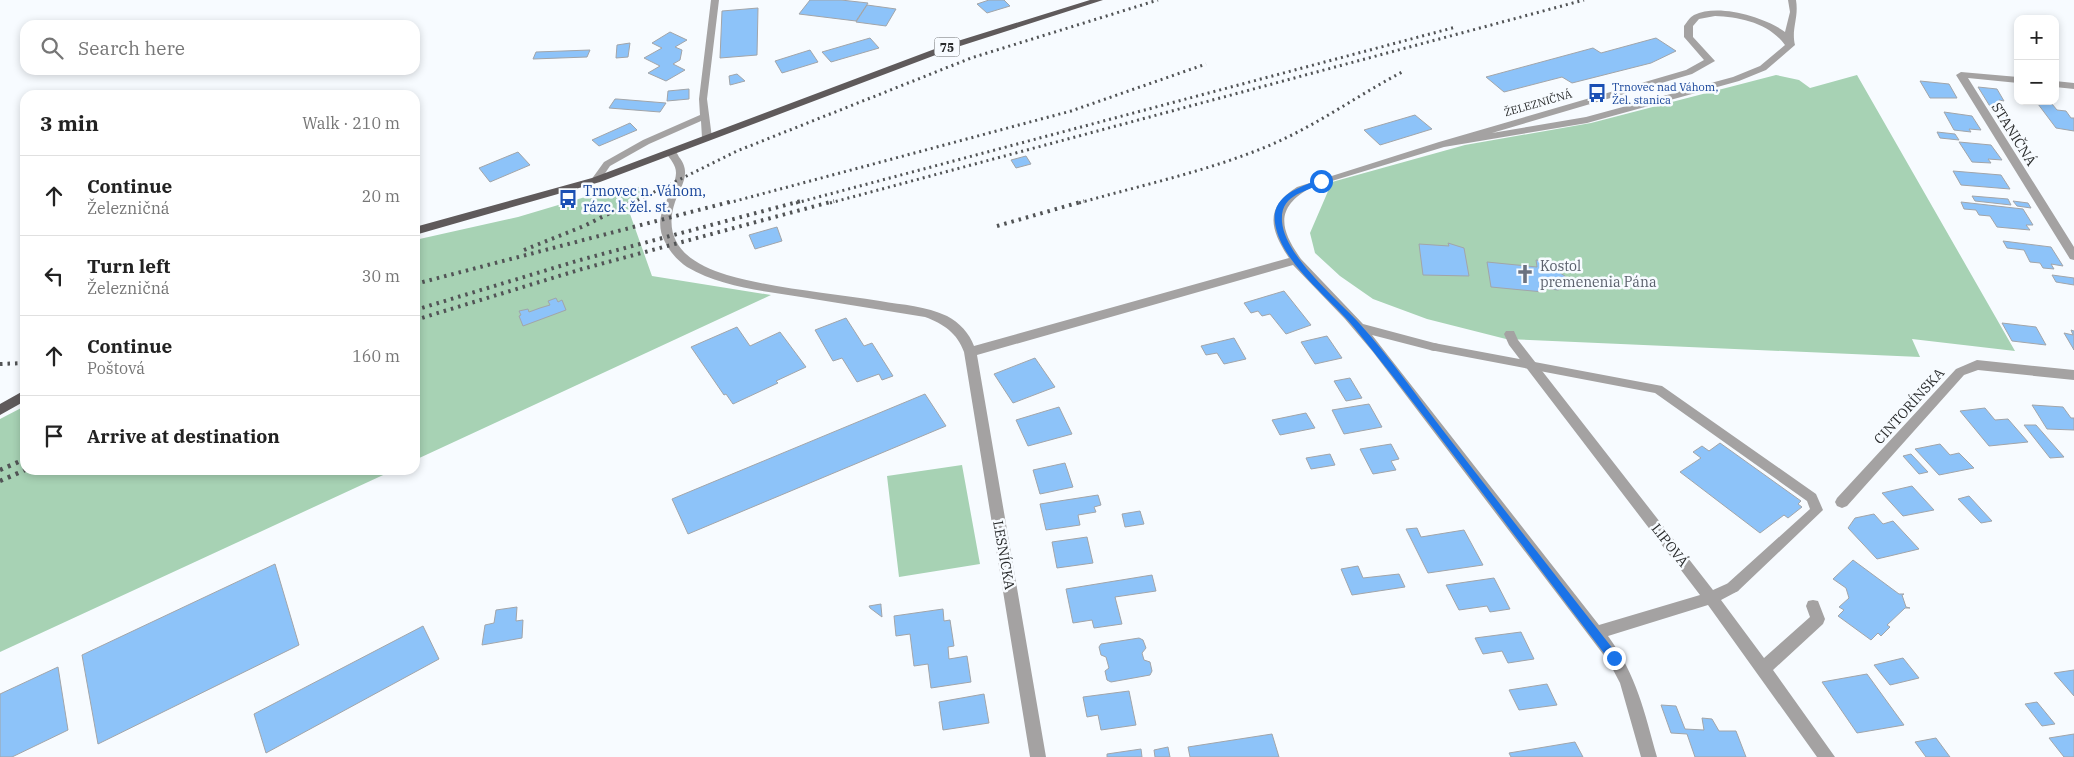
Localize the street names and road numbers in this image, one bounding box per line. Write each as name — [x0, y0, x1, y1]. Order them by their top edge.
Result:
road number: 75 — [934, 38, 960, 56]
street label: ŽELEZNIČNÁ — [1502, 86, 1574, 119]
street label: STANIČNÁ — [1988, 99, 2042, 169]
street label: CINTORÍNSKA — [1869, 363, 1948, 448]
street label: LESNÍCKA — [989, 519, 1020, 591]
street label: LIPOVÁ — [1648, 519, 1693, 570]

